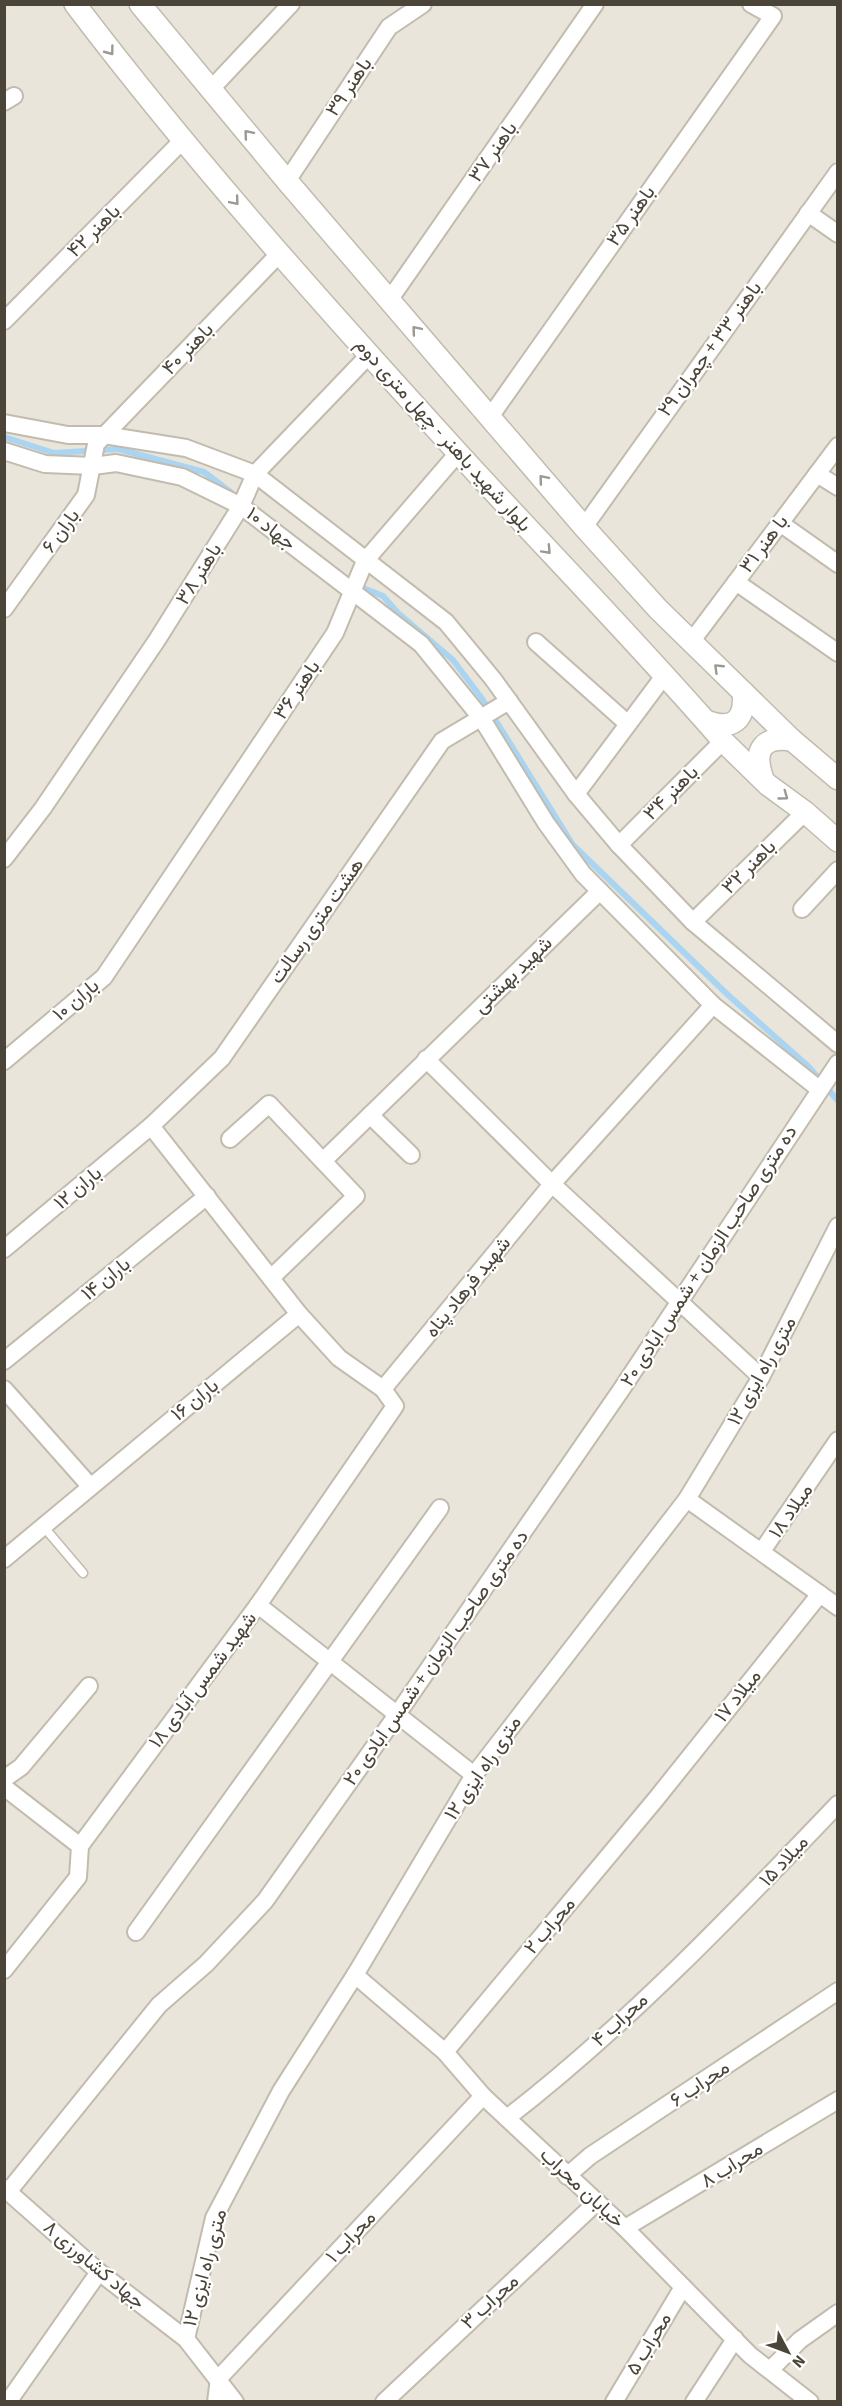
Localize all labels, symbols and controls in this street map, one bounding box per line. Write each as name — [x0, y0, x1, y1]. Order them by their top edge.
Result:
one-way arrow — [103, 44, 114, 55]
street label: باهنر ۳۹ — [319, 52, 379, 122]
street label: باهنر ۳۷ — [462, 116, 524, 188]
one-way arrow — [245, 130, 256, 141]
street label: باهنر ۳۵ — [600, 180, 662, 252]
one-way arrow — [228, 194, 239, 205]
street label: باهنر ۴۲ — [61, 198, 127, 264]
street label: باهنر ۳۳ + چمران ۲۹ — [651, 276, 769, 422]
street label: باهنر ۴۰ — [156, 316, 220, 382]
one-way arrow — [413, 326, 424, 337]
street label: بلوار شهید باهنر - چهل متری دوم — [348, 332, 538, 538]
one-way arrow — [539, 475, 550, 486]
street label: جهاد ۱۰ — [240, 501, 302, 557]
street label: باران ۶ — [35, 503, 87, 559]
street label: با هنر ۳۱ — [733, 509, 795, 579]
street label: باهنر ۳۸ — [169, 538, 229, 610]
one-way arrow — [540, 543, 551, 553]
street label: باهنر ۳۶ — [267, 655, 327, 725]
one-way arrow — [715, 664, 726, 675]
street label: باهنر ۳۴ — [637, 759, 705, 827]
one-way arrow — [777, 789, 788, 800]
street label: باهنر ۳۲ — [715, 833, 783, 901]
street label: هشت متری رسالت — [263, 852, 371, 990]
street label: شهید بهشتی — [467, 930, 559, 1020]
street label: باران ۱۰ — [47, 972, 105, 1028]
street label: ده متری صاحب الزمان + شمس ابادی ۲۰ — [614, 1120, 804, 1392]
street label: باران ۱۲ — [48, 1160, 108, 1216]
street label: شهید فرهاد پناه — [418, 1230, 518, 1344]
street label: باران ۱۴ — [75, 1250, 137, 1308]
street label: ۱۲ متری راه ایزی — [720, 1311, 804, 1431]
street label: باران ۱۶ — [165, 1372, 225, 1428]
street label: میلاد ۱۸ — [762, 1478, 820, 1544]
street label: ده متری صاحب الزمان + شمس ابادی ۲۰ — [337, 1524, 535, 1792]
street label: شهید شمس آبادی ۱۸ — [142, 1606, 264, 1754]
street label: میلاد ۱۷ — [708, 1663, 768, 1729]
street label: ۱۲ متری راه ایزی — [438, 1710, 528, 1826]
street label: میلاد ۱۵ — [753, 1829, 815, 1893]
street label: محراب ۲ — [518, 1891, 582, 1961]
street label: محراب ۴ — [586, 1986, 654, 2054]
street label: محراب ۶ — [665, 2054, 735, 2114]
street label: محراب ۸ — [696, 2135, 768, 2195]
street label: خیابان محراب — [533, 2141, 631, 2235]
street label: محراب ۱ — [319, 2205, 383, 2269]
street label: ۱۲ متری راه ایزی — [176, 2206, 234, 2330]
street label: جهاد کشاورزی ۸ — [37, 2214, 151, 2316]
street label: محراب ۳ — [455, 2268, 525, 2336]
street label: محراب ۵ — [619, 2307, 679, 2381]
north arrow — [758, 2322, 818, 2382]
text: N — [787, 2350, 810, 2372]

